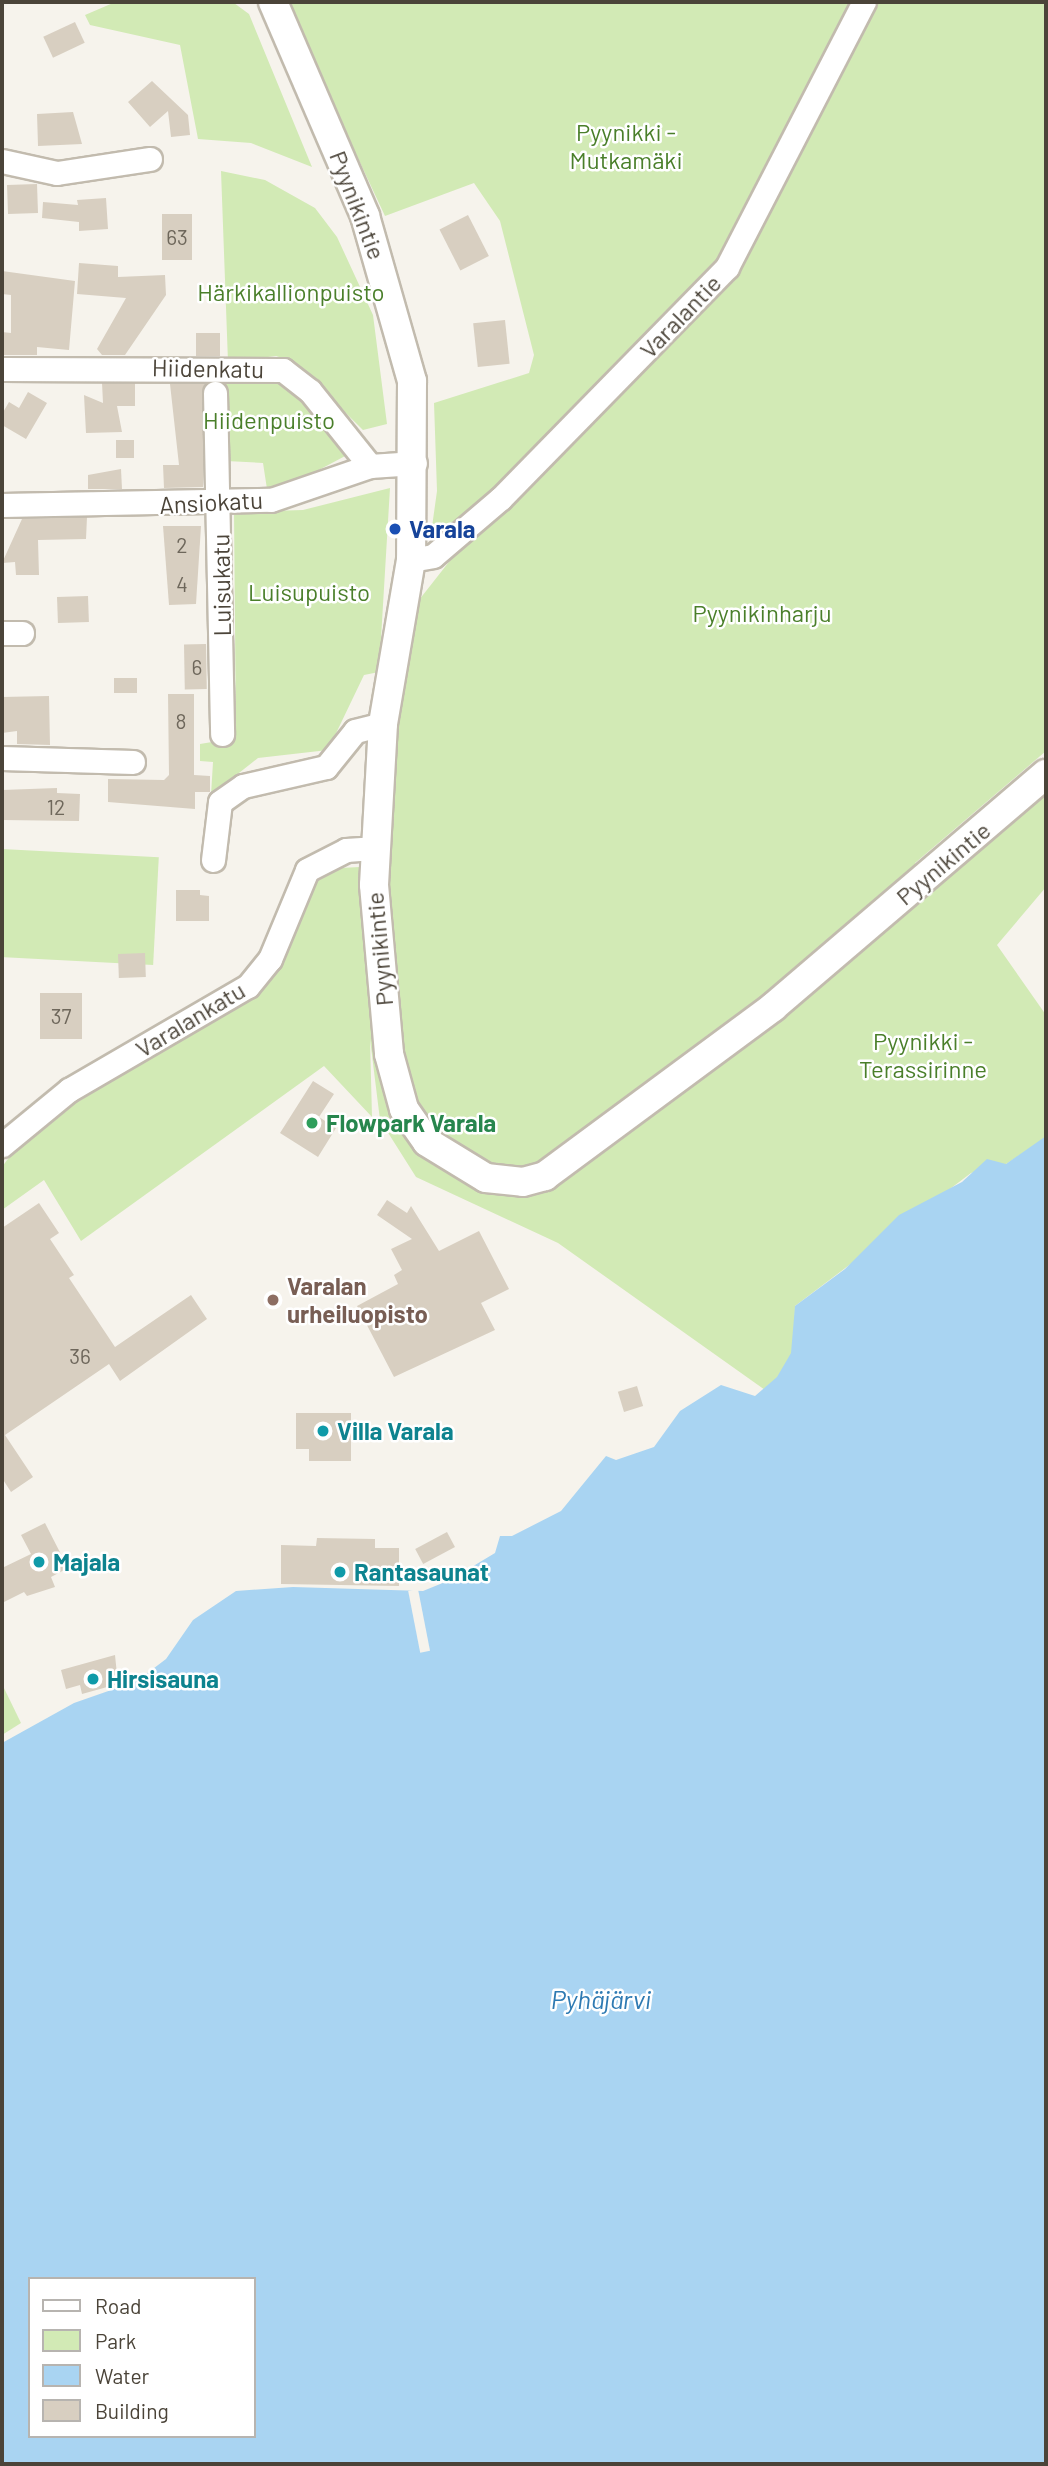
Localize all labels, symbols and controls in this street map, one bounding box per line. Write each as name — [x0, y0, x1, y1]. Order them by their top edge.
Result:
park label: Pyynikki - Mutkamäki — [569, 118, 683, 174]
street label: Pyynikintie — [324, 147, 392, 263]
house number: 63 — [166, 224, 188, 250]
street label: Varalantie — [633, 268, 727, 364]
park label: Härkikallionpuisto — [197, 278, 385, 306]
street label: Hiidenkatu — [152, 353, 264, 383]
park label: Hiidenpuisto — [203, 406, 335, 434]
street label: Ansiokatu — [158, 485, 264, 519]
place label: Varala — [409, 515, 475, 543]
marker: Varala — [387, 521, 403, 537]
house number: 2 — [176, 532, 188, 558]
street label: Luisukatu — [206, 533, 236, 637]
house number: 4 — [176, 571, 188, 597]
park label: Luisupuisto — [248, 578, 370, 606]
park label: Pyynikinharju — [692, 599, 832, 627]
house number: 6 — [192, 654, 202, 680]
house number: 8 — [176, 708, 186, 734]
house number: 12 — [47, 794, 65, 820]
street label: Pyynikintie — [890, 815, 996, 911]
street label: Pyynikintie — [360, 891, 398, 1007]
street label: Varalankatu — [130, 975, 250, 1063]
house number: 37 — [51, 1003, 71, 1029]
park label: Pyynikki - Terassirinne — [859, 1027, 987, 1083]
place label: Flowpark Varala — [326, 1109, 496, 1137]
marker: Flowpark Varala — [304, 1115, 320, 1131]
place label: Varalan urheiluopisto — [287, 1272, 428, 1328]
marker: Varalan urheiluopisto — [265, 1292, 281, 1308]
house number: 36 — [69, 1343, 91, 1369]
place label: Villa Varala — [337, 1417, 454, 1445]
marker: Villa Varala — [315, 1423, 331, 1439]
place label: Majala — [53, 1548, 120, 1576]
marker: Majala — [31, 1554, 47, 1570]
place label: Rantasaunat — [354, 1558, 489, 1586]
marker: Rantasaunat — [332, 1564, 348, 1580]
place label: Hirsisauna — [107, 1665, 219, 1693]
marker: Hirsisauna — [85, 1671, 101, 1687]
water label: Pyhäjärvi — [551, 1983, 651, 2015]
legend — [28, 2277, 256, 2438]
text: Road — [95, 2293, 141, 2318]
text: Park — [95, 2328, 136, 2353]
text: Water — [95, 2363, 149, 2388]
text: Building — [95, 2398, 169, 2423]

